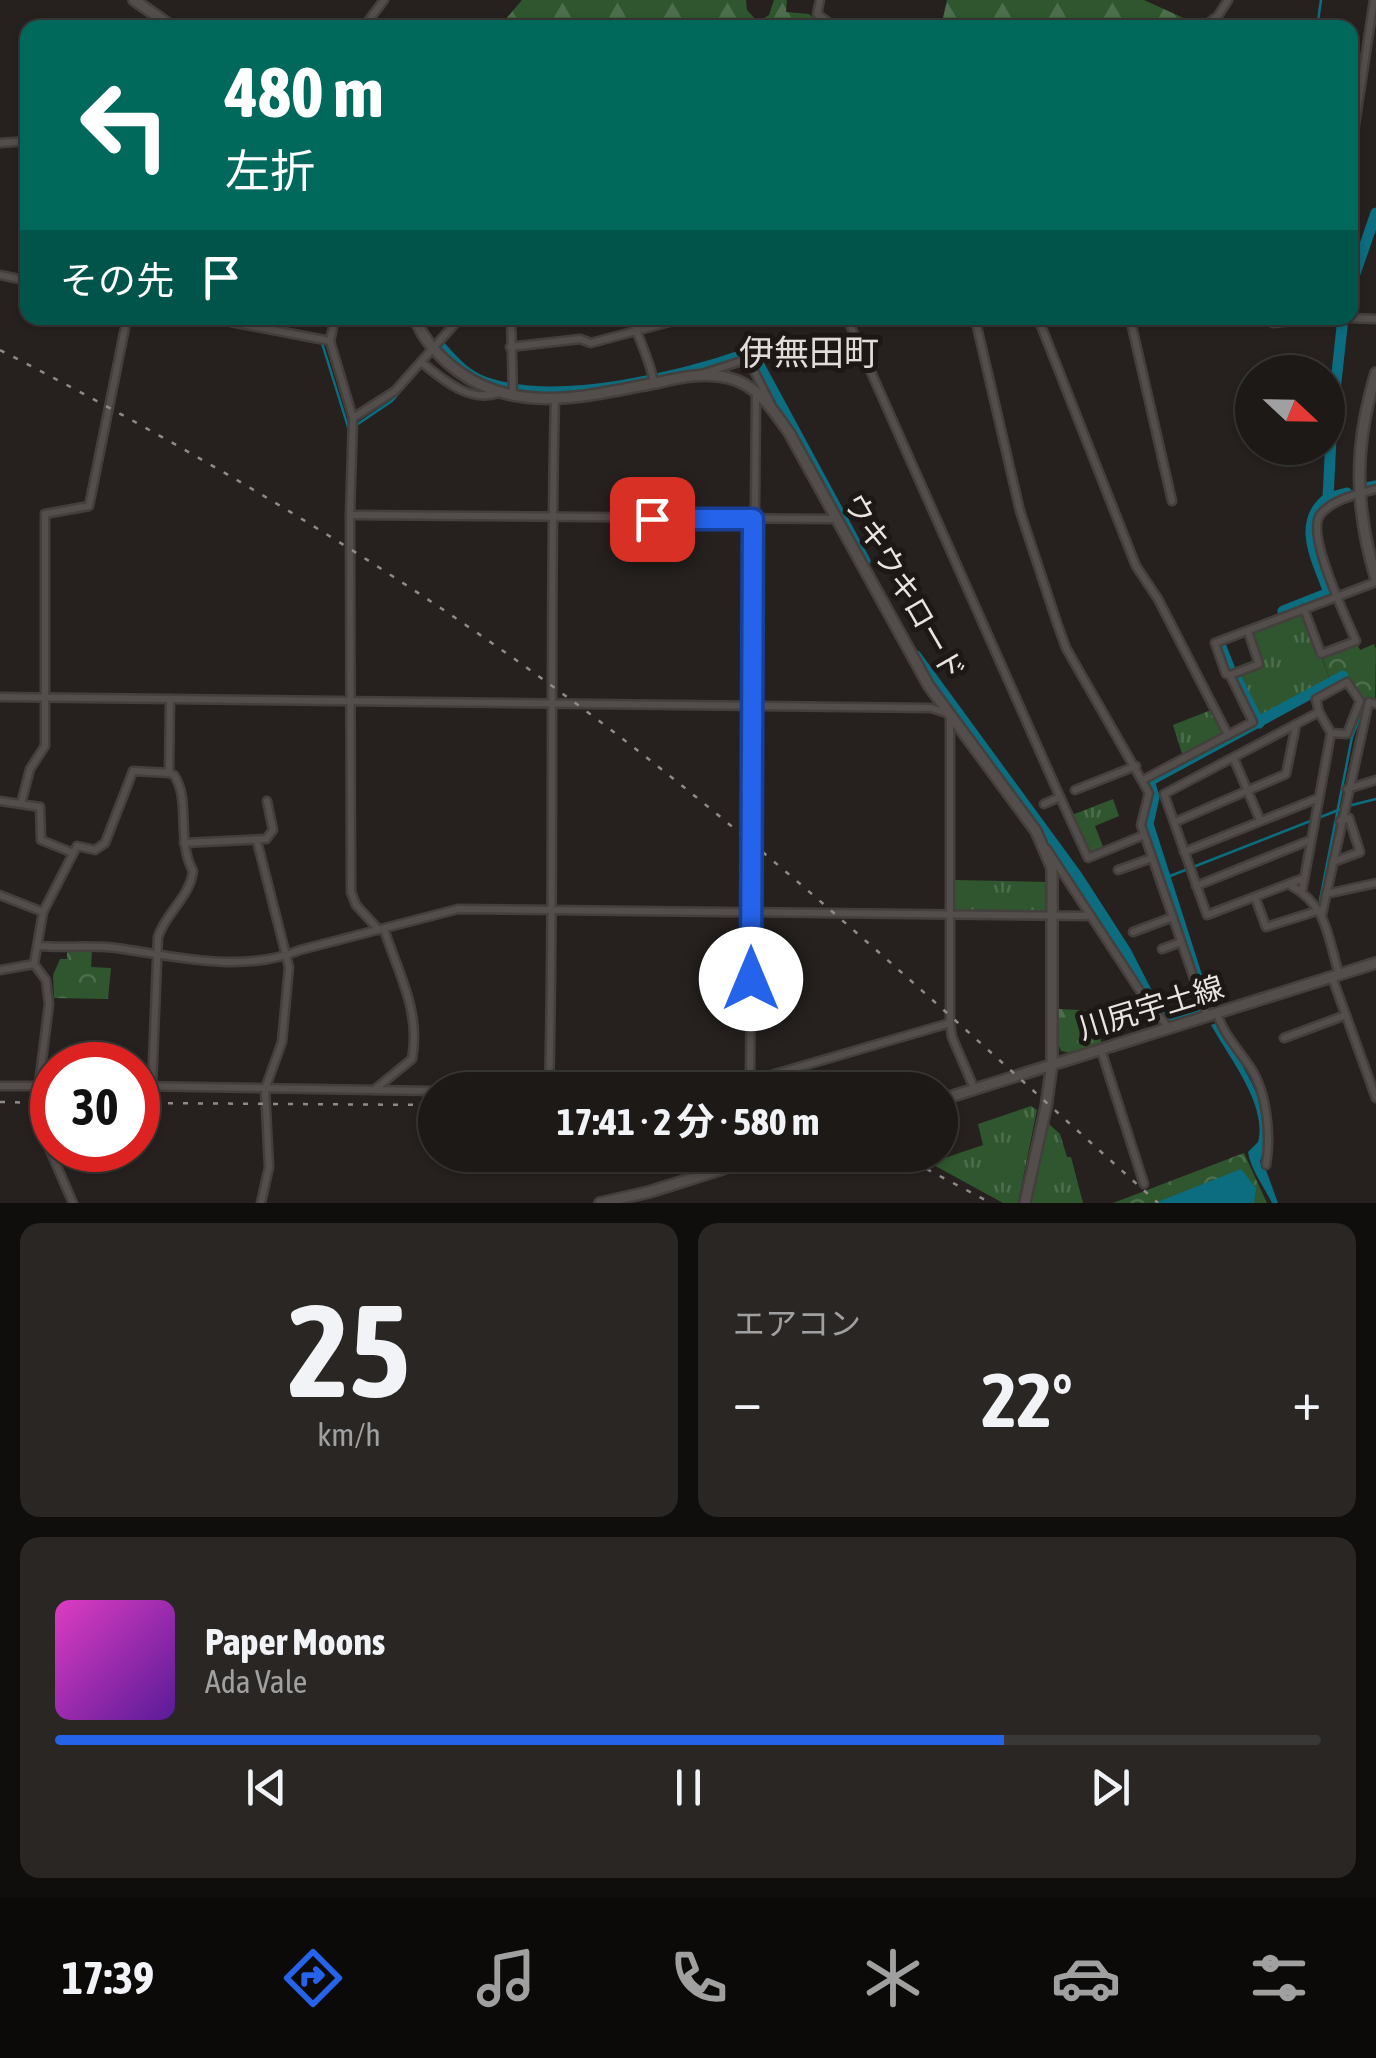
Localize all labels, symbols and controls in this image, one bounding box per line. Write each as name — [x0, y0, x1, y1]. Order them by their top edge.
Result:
text: 480 m — [225, 52, 384, 132]
icon: left — [60, 60, 190, 190]
text: 左折 — [225, 145, 315, 197]
icon: arrive — [194, 250, 249, 305]
text: その先 — [60, 259, 174, 302]
district label: 伊無田町 — [739, 332, 879, 372]
north arrow — [1235, 355, 1345, 465]
map controls — [1235, 355, 1345, 465]
pin — [610, 477, 695, 562]
street label: ウキウキロード — [838, 487, 972, 686]
icon: arrive — [625, 492, 680, 547]
position arrow — [699, 927, 803, 1031]
street label: 川尻宇土線 — [1074, 969, 1227, 1045]
speed limit sign: 30 — [30, 1042, 160, 1172]
text: 17:41 · 2 分 · 580 m — [557, 1100, 819, 1143]
text: 25 — [288, 1276, 410, 1425]
text: エアコン — [733, 1305, 861, 1342]
text: 22° — [981, 1357, 1073, 1443]
text: − — [733, 1369, 762, 1432]
text: + — [1292, 1369, 1321, 1432]
text: km/h — [317, 1416, 381, 1453]
text: Paper Moons — [205, 1620, 385, 1663]
text: Ada Vale — [205, 1663, 307, 1700]
icon: previous — [239, 1760, 294, 1815]
icon: pause — [661, 1760, 716, 1815]
icon: next — [1083, 1760, 1138, 1815]
icon: directions — [278, 1943, 348, 2013]
icon: music — [471, 1943, 541, 2013]
icon: phone — [664, 1943, 734, 2013]
icon: climate — [858, 1943, 928, 2013]
icon: car — [1051, 1943, 1121, 2013]
icon: filters — [1244, 1943, 1314, 2013]
text: 17:39 — [62, 1952, 154, 2004]

